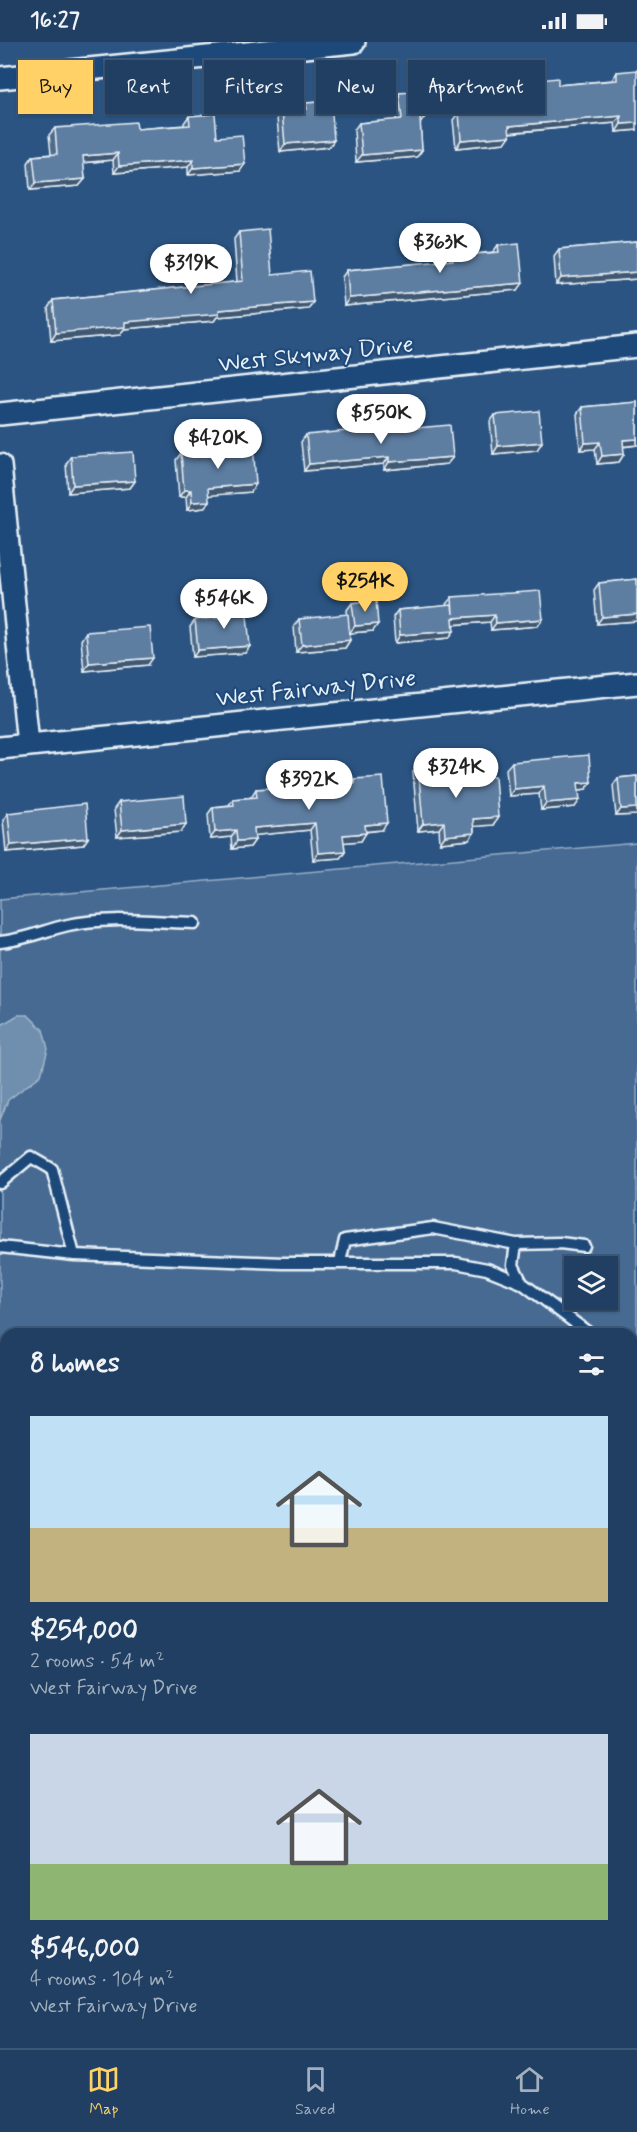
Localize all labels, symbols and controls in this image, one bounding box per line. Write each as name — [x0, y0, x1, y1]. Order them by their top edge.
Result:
text: 16:27 — [30, 7, 80, 35]
chip: Buy — [18, 60, 93, 114]
chip: Rent — [105, 60, 192, 114]
chip: Filters — [204, 60, 304, 114]
chip: New — [316, 60, 396, 114]
chip: Apartment — [408, 60, 545, 114]
pin: $363K — [398, 223, 482, 274]
text: $363K — [413, 229, 467, 256]
pin: $319K — [149, 244, 233, 295]
text: $319K — [164, 250, 218, 277]
street label: West Skyway Drive — [217, 329, 415, 381]
pin: $550K — [339, 394, 423, 445]
text: $550K — [351, 400, 411, 427]
pin: $420K — [176, 419, 260, 470]
text: $420K — [188, 425, 248, 452]
pin: $254K — [323, 562, 407, 613]
text: $254K — [336, 568, 394, 595]
pin: $546K — [182, 579, 266, 630]
text: $546K — [194, 585, 254, 612]
street label: West Fairway Drive — [214, 663, 418, 715]
pin: $324K — [414, 748, 498, 799]
text: $324K — [427, 754, 485, 781]
pin: $392K — [267, 760, 351, 811]
text: $392K — [280, 766, 338, 793]
map controls — [564, 1256, 618, 1310]
button: layers — [564, 1256, 618, 1310]
text: 8 homes — [30, 1347, 120, 1381]
icon: filters — [575, 1348, 608, 1381]
icon: home — [265, 1455, 373, 1563]
text: $254,000 — [30, 1614, 138, 1648]
text: 2 rooms · 54 m² — [30, 1648, 164, 1675]
text: West Fairway Drive — [30, 1675, 198, 1702]
icon: home — [265, 1773, 373, 1881]
text: $546,000 — [30, 1932, 140, 1966]
text: 4 rooms · 104 m² — [30, 1966, 174, 1993]
text: West Fairway Drive — [30, 1993, 198, 2020]
tab: Map — [87, 2063, 120, 2120]
tab: Saved — [295, 2063, 335, 2120]
tab: Home — [510, 2063, 550, 2120]

